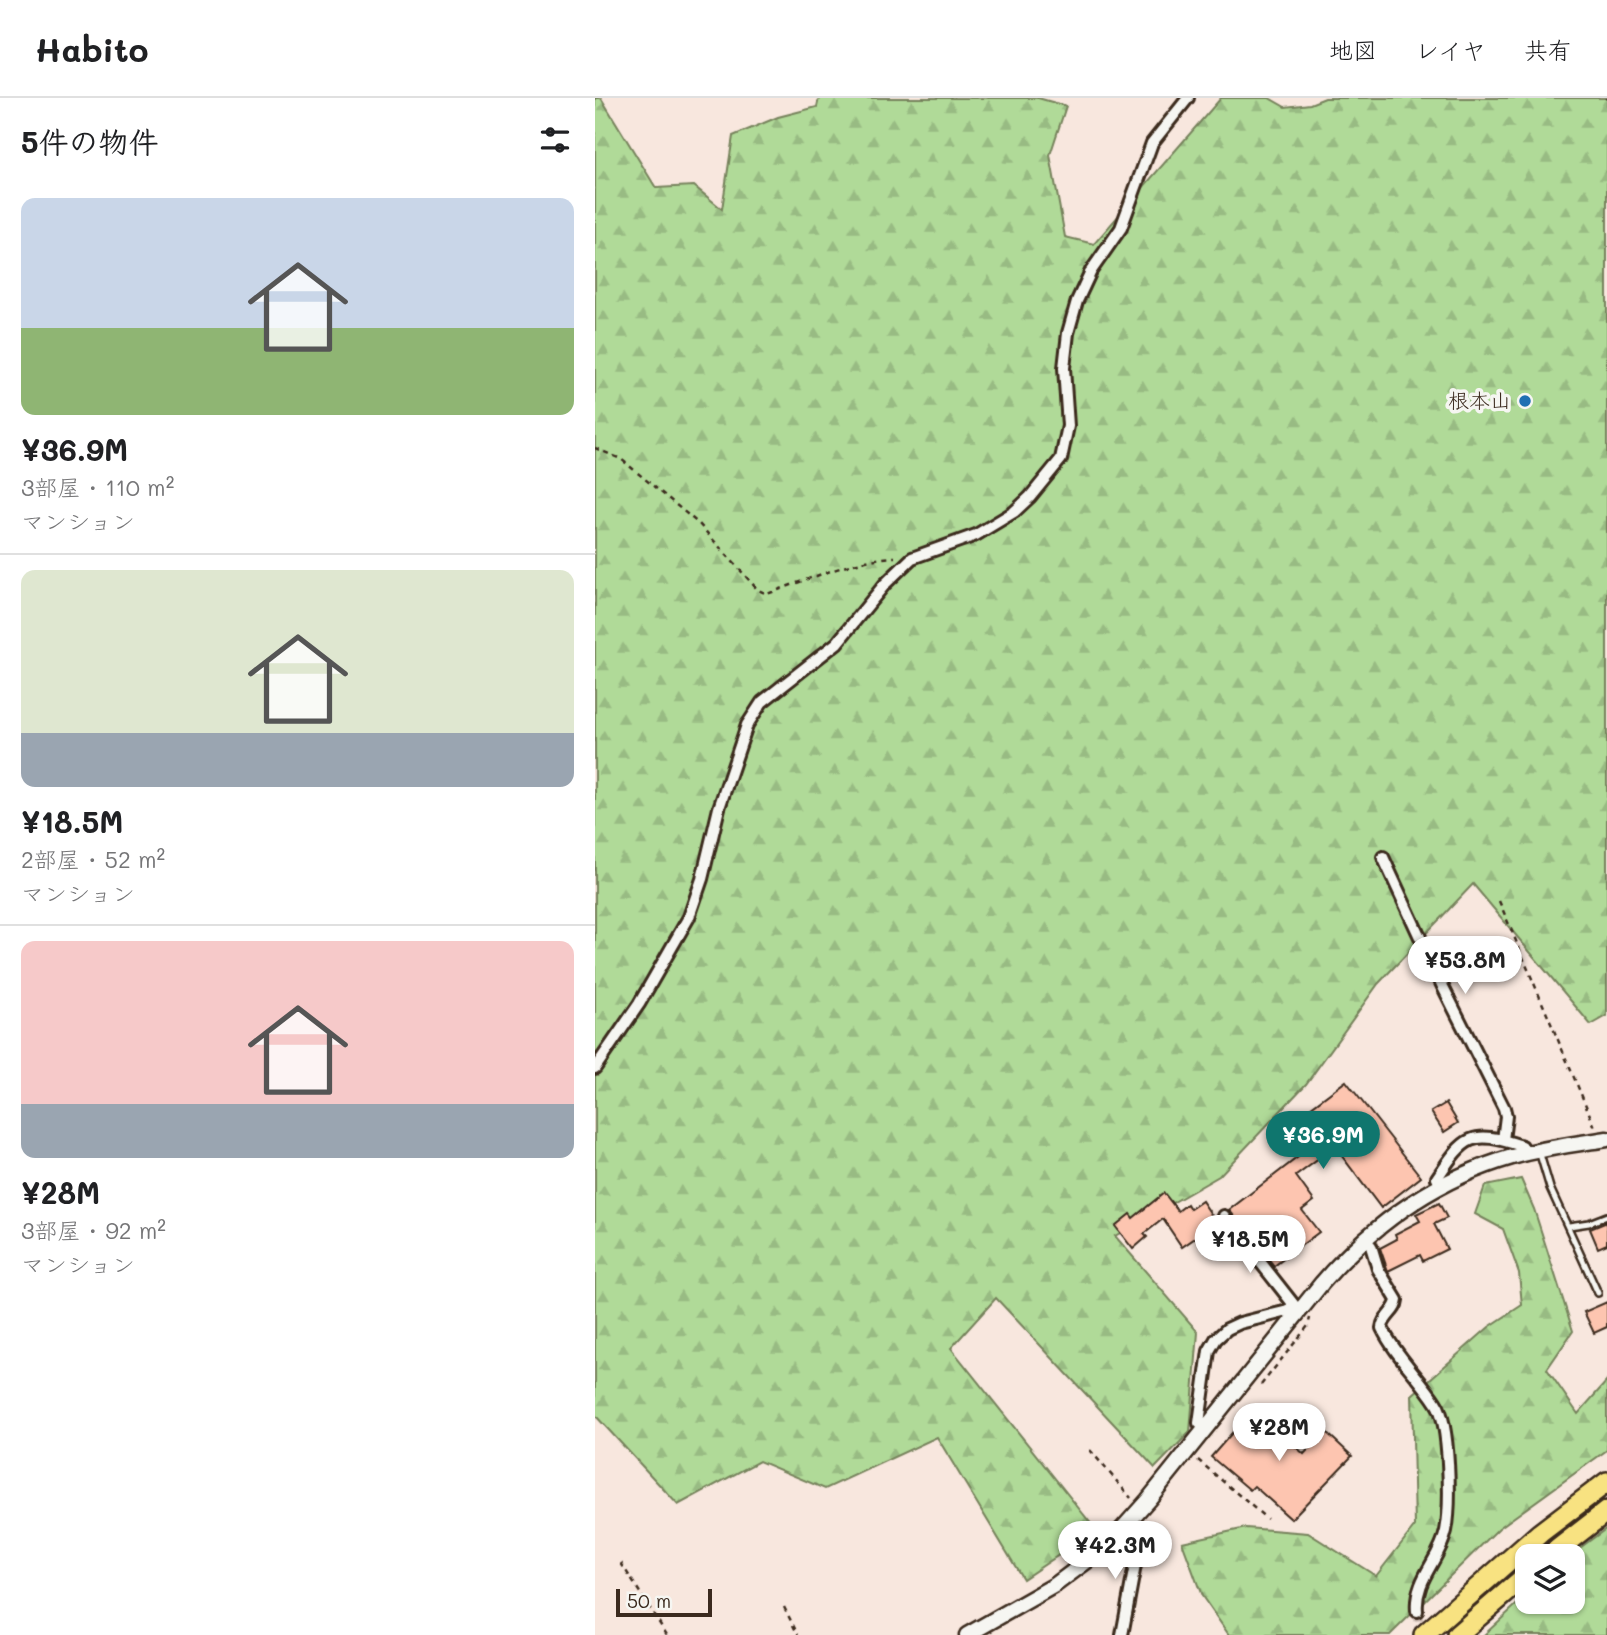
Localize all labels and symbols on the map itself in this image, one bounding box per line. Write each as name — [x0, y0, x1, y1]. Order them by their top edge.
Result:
place label: 根本山 — [1448, 386, 1511, 413]
marker: 根本山 — [1517, 393, 1533, 409]
pin: ¥53.8M — [1408, 936, 1522, 996]
pin: ¥36.9M — [1266, 1112, 1380, 1171]
pin: ¥18.5M — [1193, 1216, 1307, 1275]
pin: ¥28M — [1238, 1404, 1320, 1463]
pin: ¥42.3M — [1058, 1522, 1172, 1581]
scale bar — [616, 1586, 712, 1618]

